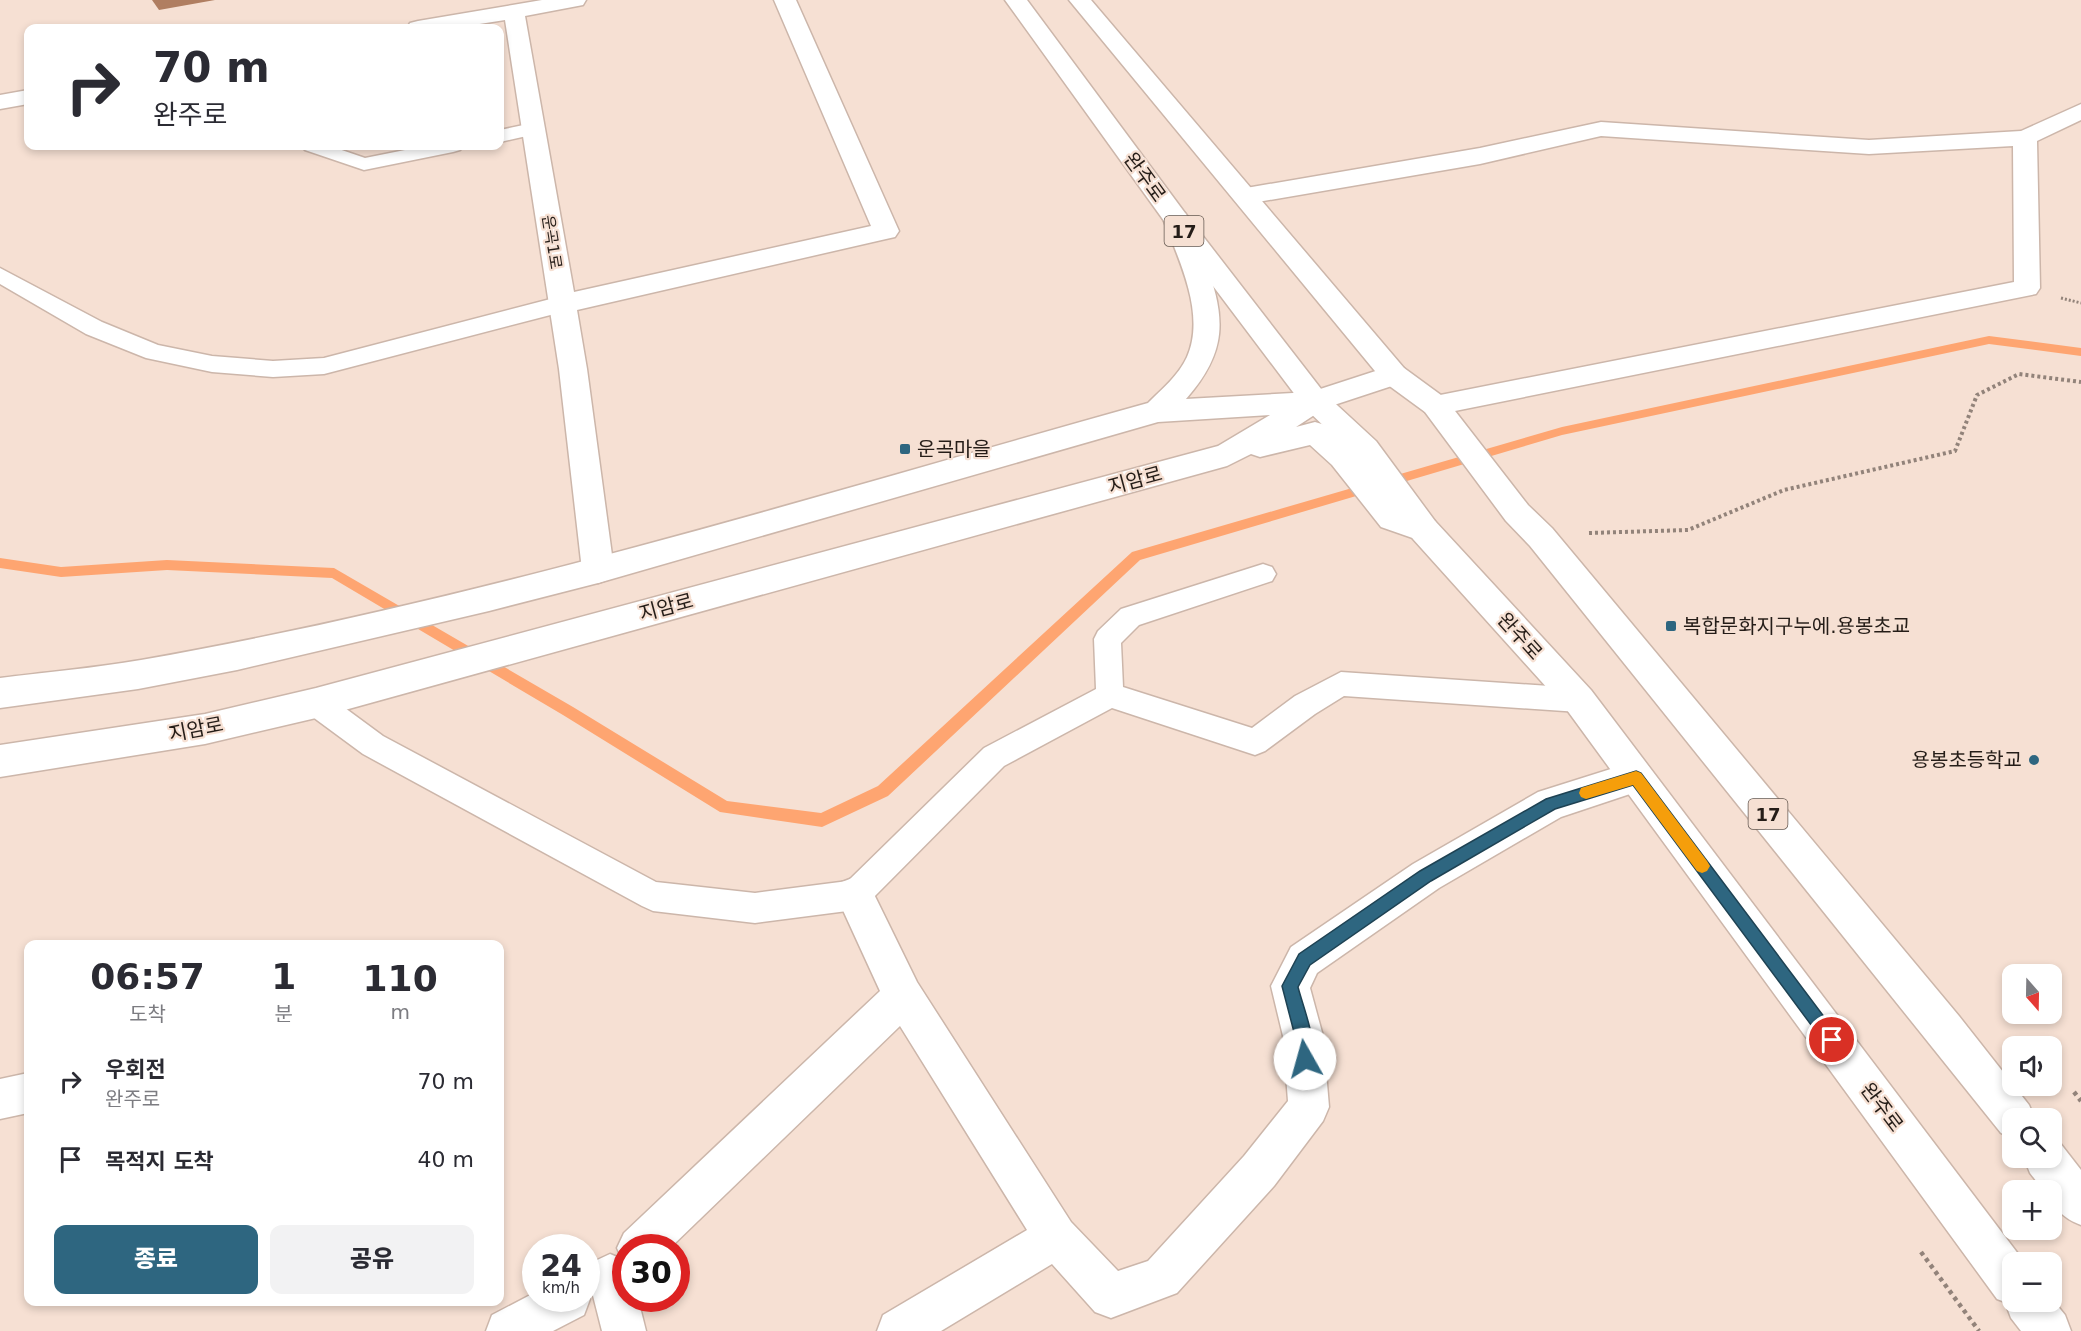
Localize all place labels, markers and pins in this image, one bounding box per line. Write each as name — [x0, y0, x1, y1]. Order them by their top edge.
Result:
place label: 운곡마을 — [917, 437, 991, 461]
marker: 운곡마을 — [898, 442, 912, 456]
place label: 복합문화지구누에.용봉초교 — [1683, 614, 1910, 638]
marker: 복합문화지구누에.용봉초교 — [1664, 619, 1678, 633]
place label: 용봉초등학교 — [1912, 748, 2022, 772]
marker: 용봉초등학교 — [2027, 753, 2041, 767]
pin — [1806, 1014, 1857, 1065]

